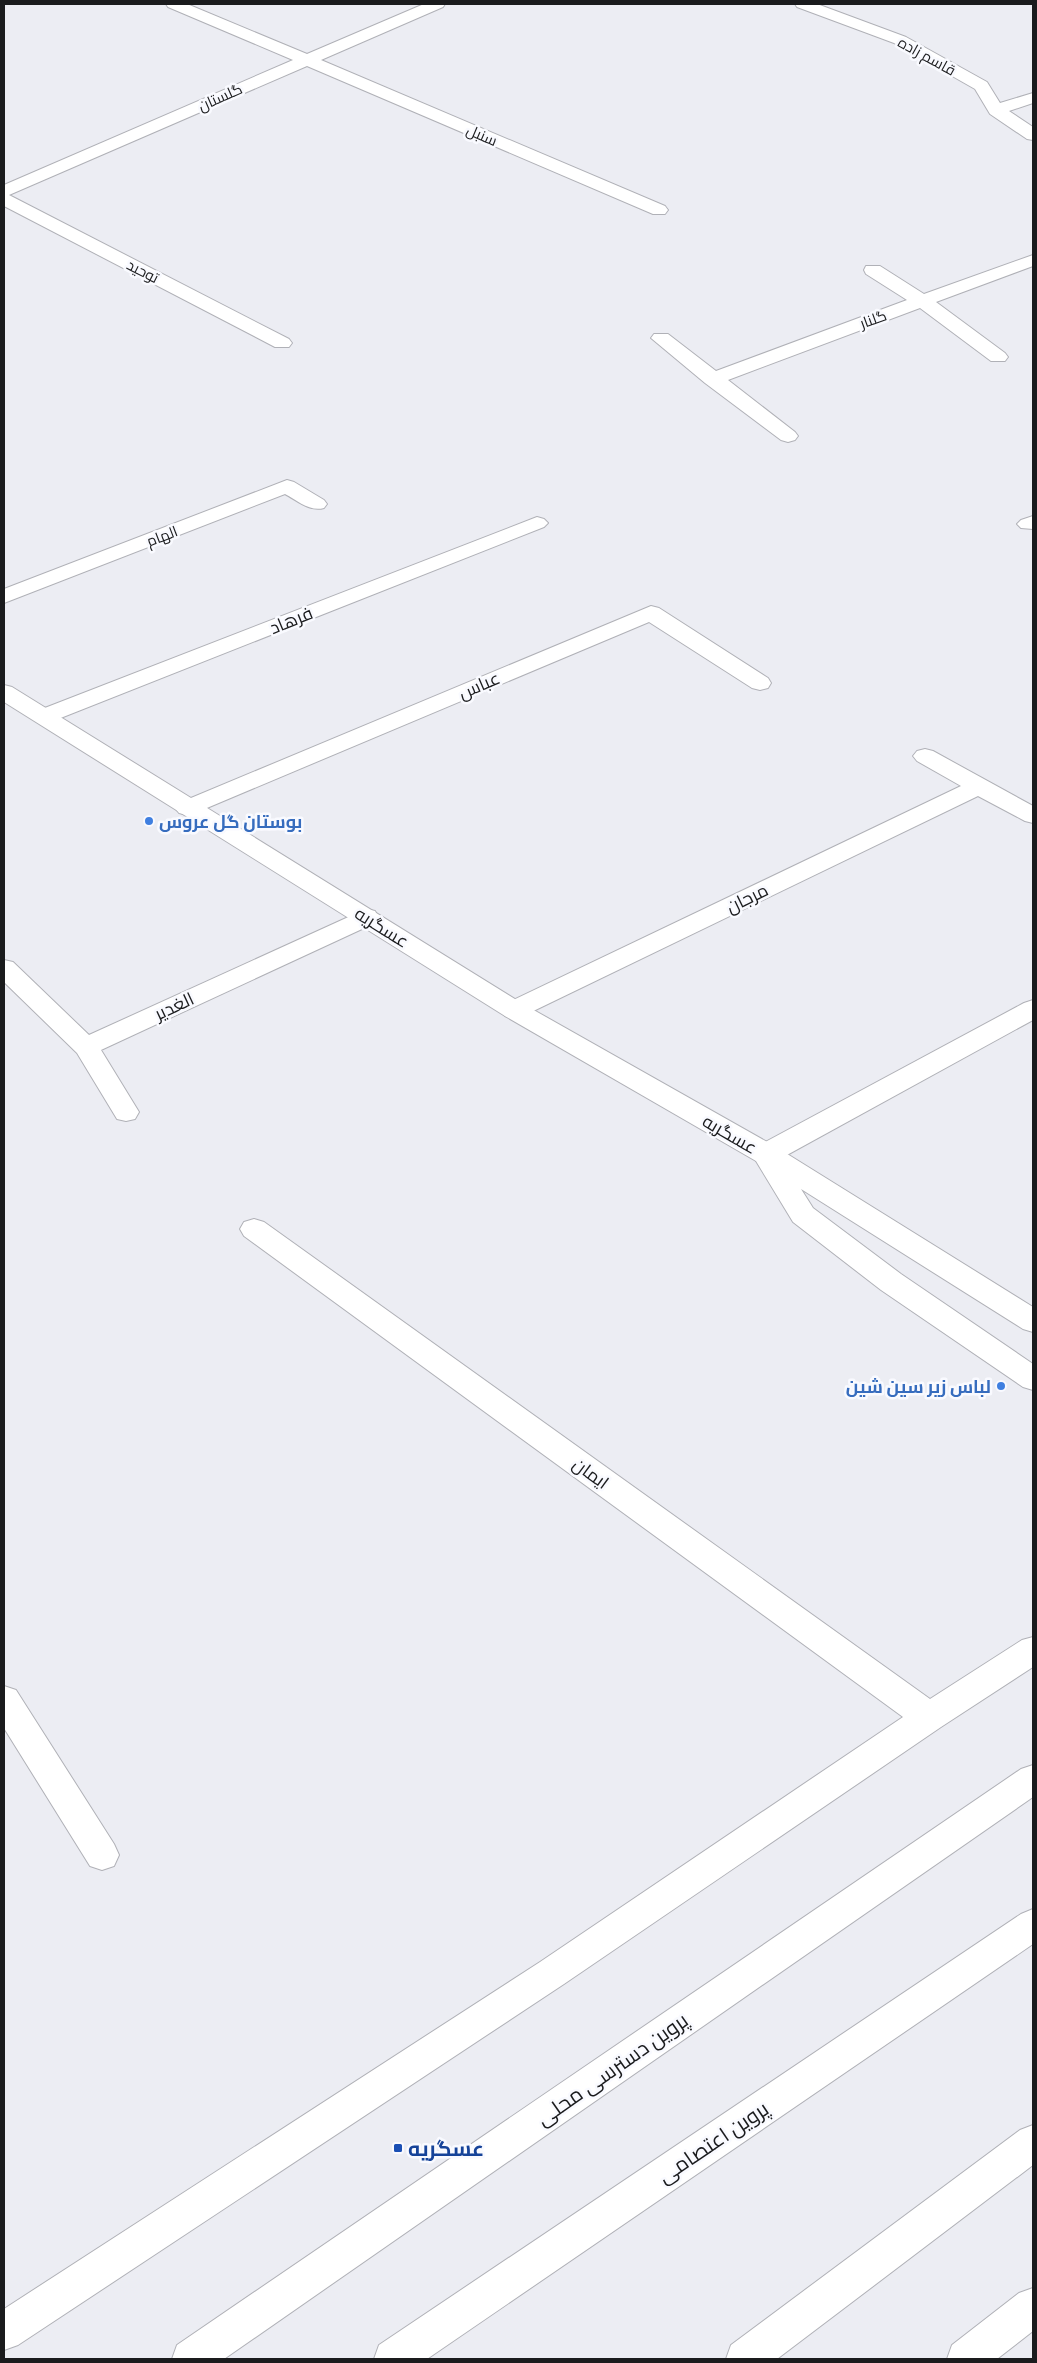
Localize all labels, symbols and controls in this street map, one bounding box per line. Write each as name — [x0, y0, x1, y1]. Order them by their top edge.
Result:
street label: قاسم زاده — [894, 32, 959, 80]
street label: گلستان — [195, 79, 245, 116]
street label: سنبل — [463, 120, 500, 151]
street label: توحید — [124, 255, 162, 287]
street label: گلنار — [856, 305, 889, 333]
street label: الهام — [144, 521, 181, 552]
street label: فرهاد — [266, 601, 316, 639]
street label: عباس — [455, 666, 503, 704]
place label: بوستان گل عروس — [159, 810, 302, 833]
marker: بوستان گل عروس — [143, 815, 155, 827]
street label: مرجان — [722, 878, 772, 918]
street label: عسگریه — [351, 901, 413, 953]
street label: الغدیر — [150, 987, 197, 1026]
street label: عسگریه — [698, 1109, 762, 1159]
place label: لباس زیر سین شین — [846, 1375, 991, 1398]
marker: لباس زیر سین شین — [995, 1380, 1007, 1392]
street label: ایمان — [568, 1452, 614, 1494]
street label: پروین دسترسی محلی — [531, 2006, 694, 2132]
street label: پروین اعتصامی — [652, 2095, 775, 2190]
place label: عسگریه — [408, 2135, 484, 2162]
marker: عسگریه — [392, 2142, 404, 2154]

